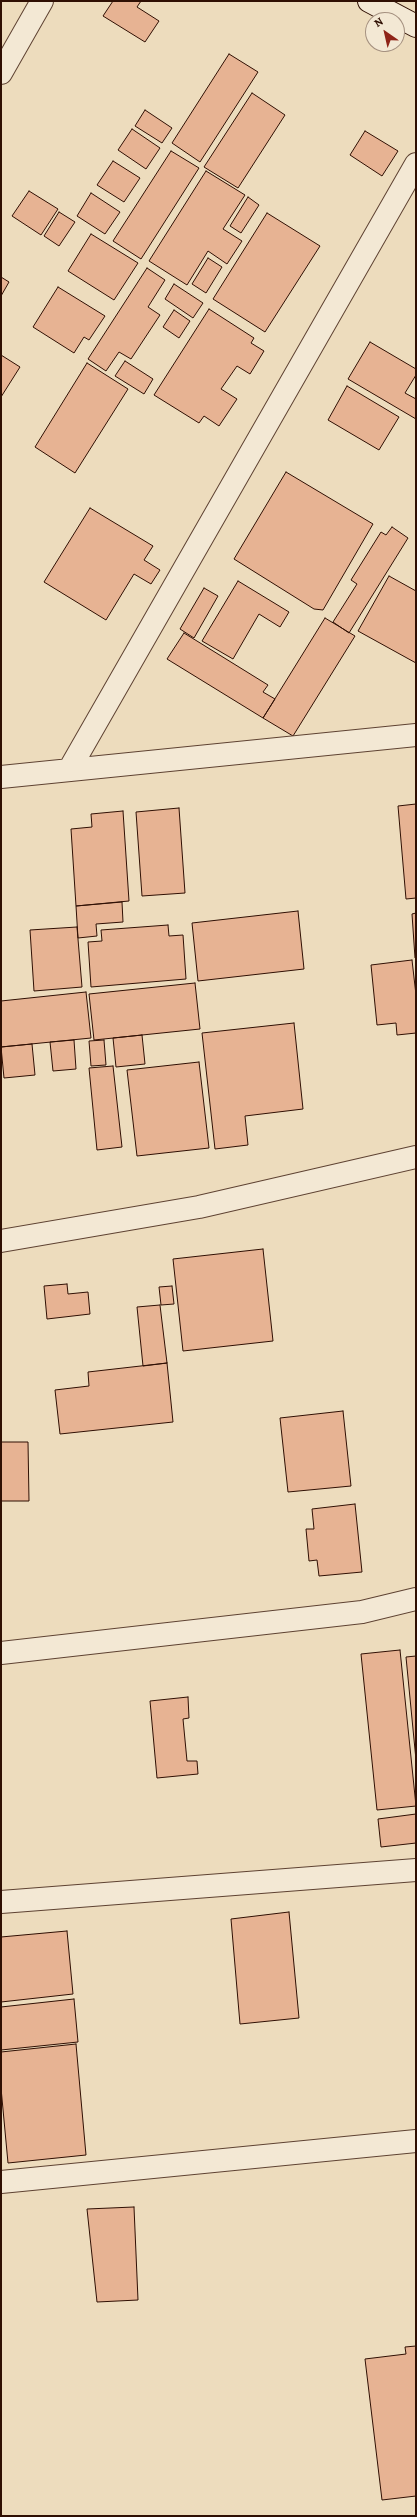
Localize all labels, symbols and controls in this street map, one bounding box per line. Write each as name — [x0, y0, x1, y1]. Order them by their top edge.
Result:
north arrow — [365, 12, 405, 52]
text: N — [371, 14, 386, 31]

